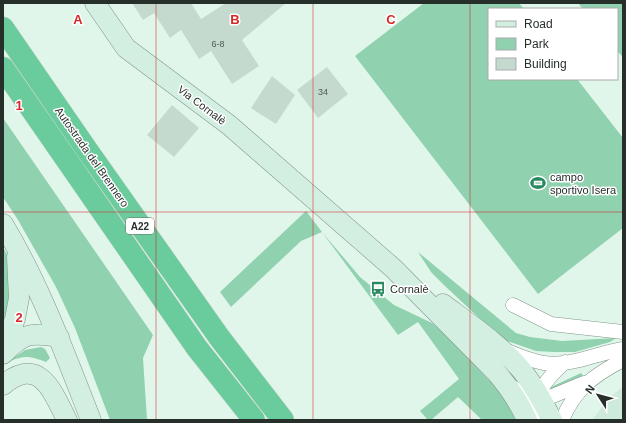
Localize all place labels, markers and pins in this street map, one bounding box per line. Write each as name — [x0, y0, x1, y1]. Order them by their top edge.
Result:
place label: campo sportivo Isera — [550, 171, 617, 196]
sports icon: campo sportivo Isera — [529, 174, 547, 192]
bus stop icon: Cornalè — [369, 280, 387, 298]
place label: Cornalè — [390, 283, 429, 295]

